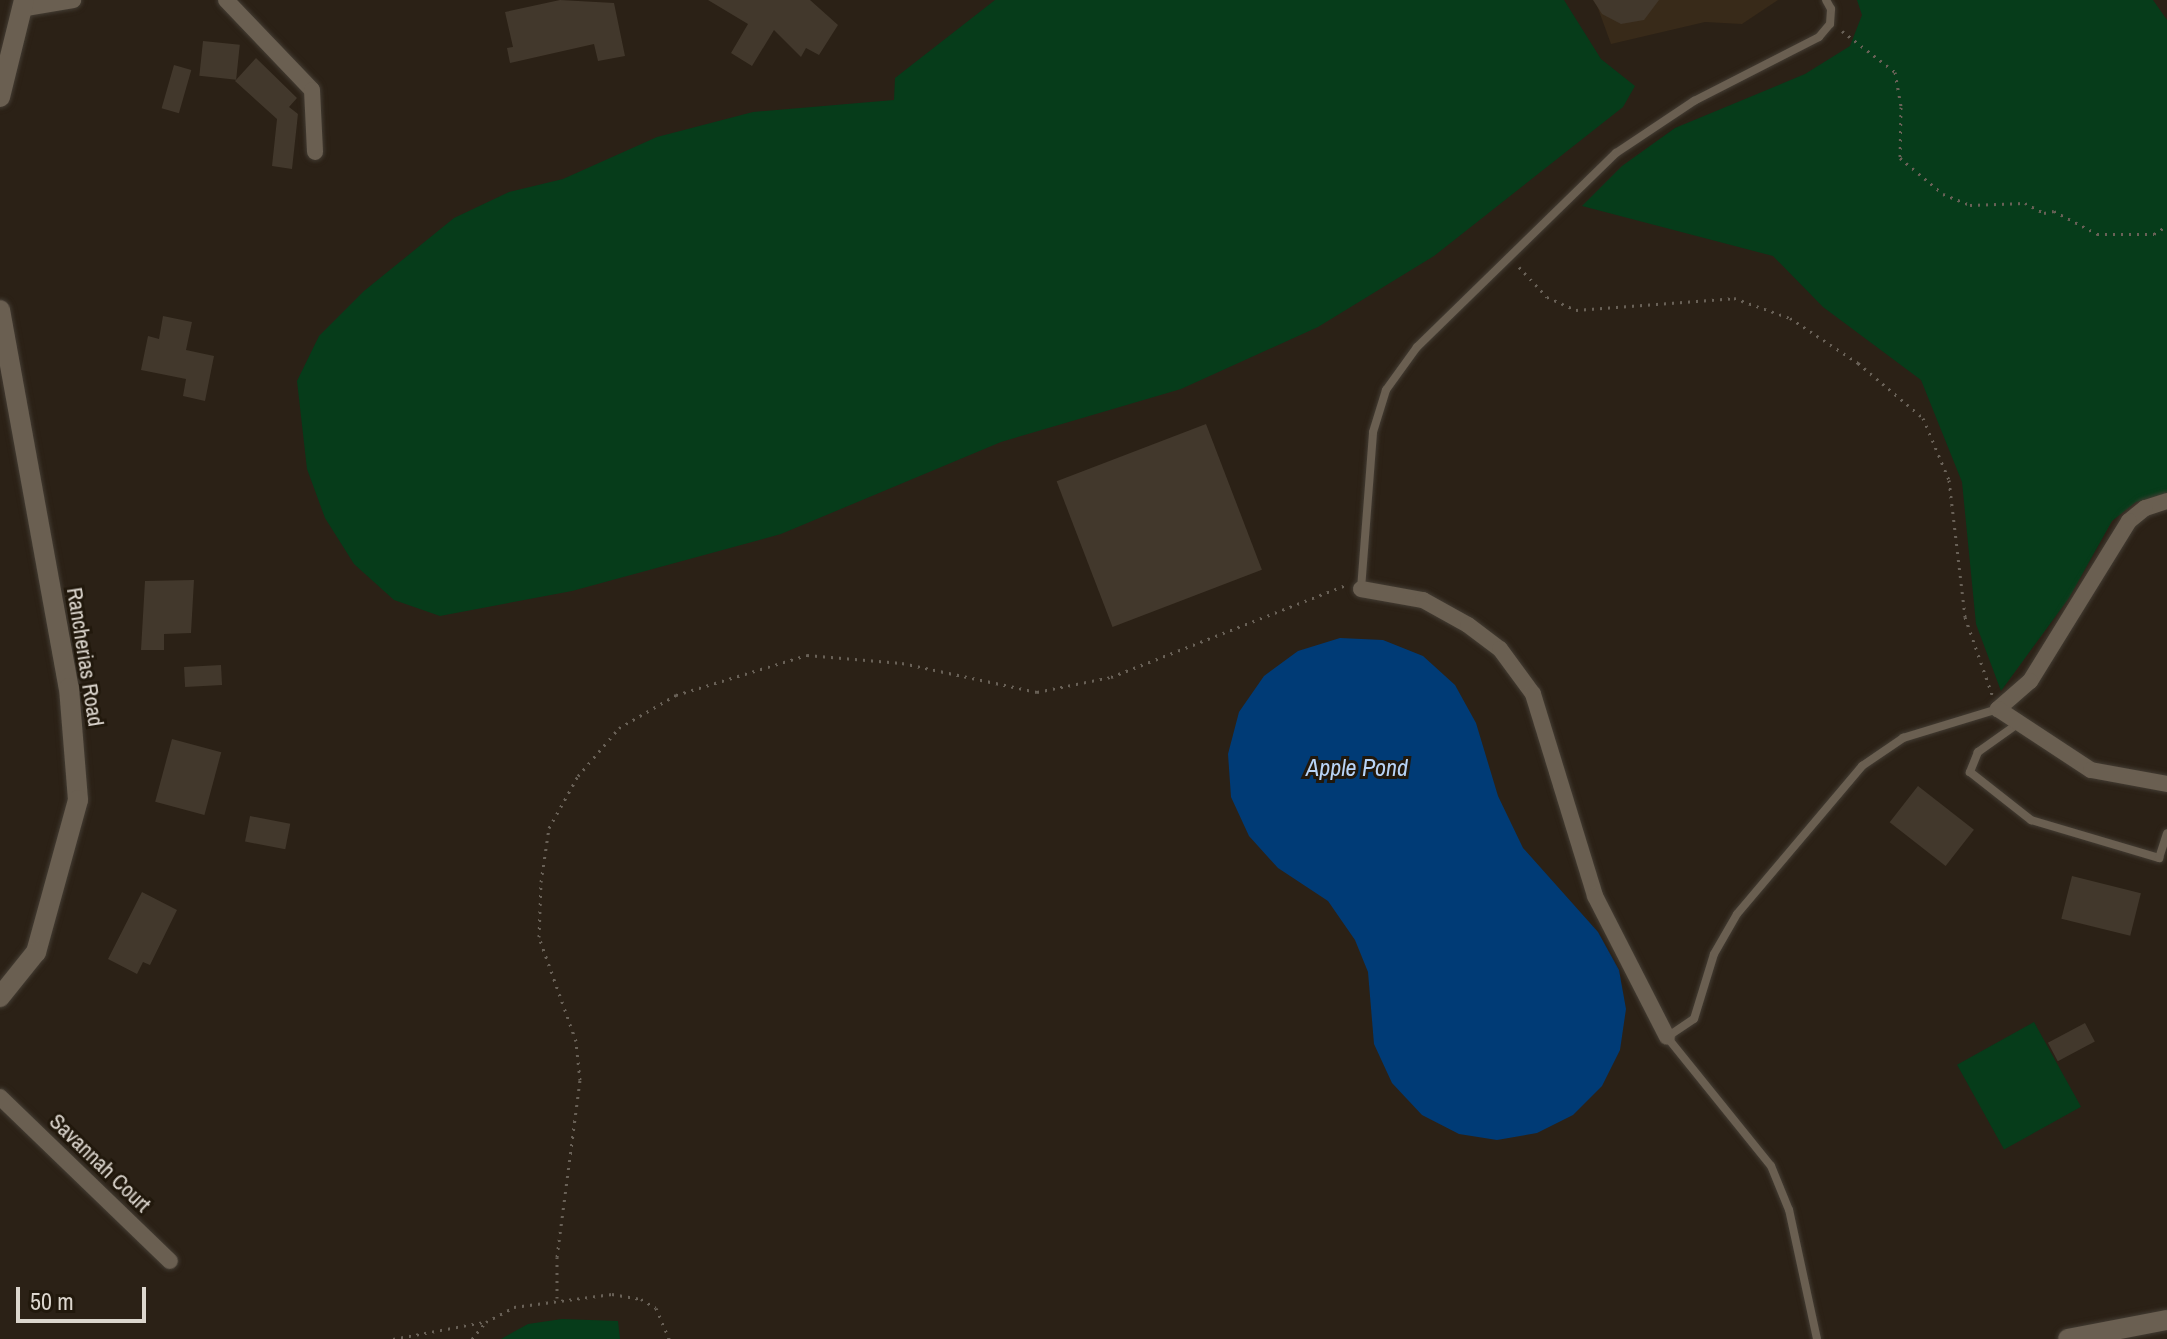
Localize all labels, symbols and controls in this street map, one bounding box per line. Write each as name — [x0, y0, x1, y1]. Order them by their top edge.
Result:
street label: Rancherias Road — [61, 586, 109, 728]
water label: Apple Pond — [1306, 754, 1408, 782]
street label: Savannah Court — [44, 1108, 156, 1218]
scale bar — [20, 1271, 150, 1321]
text: 50 m — [30, 1285, 74, 1317]

